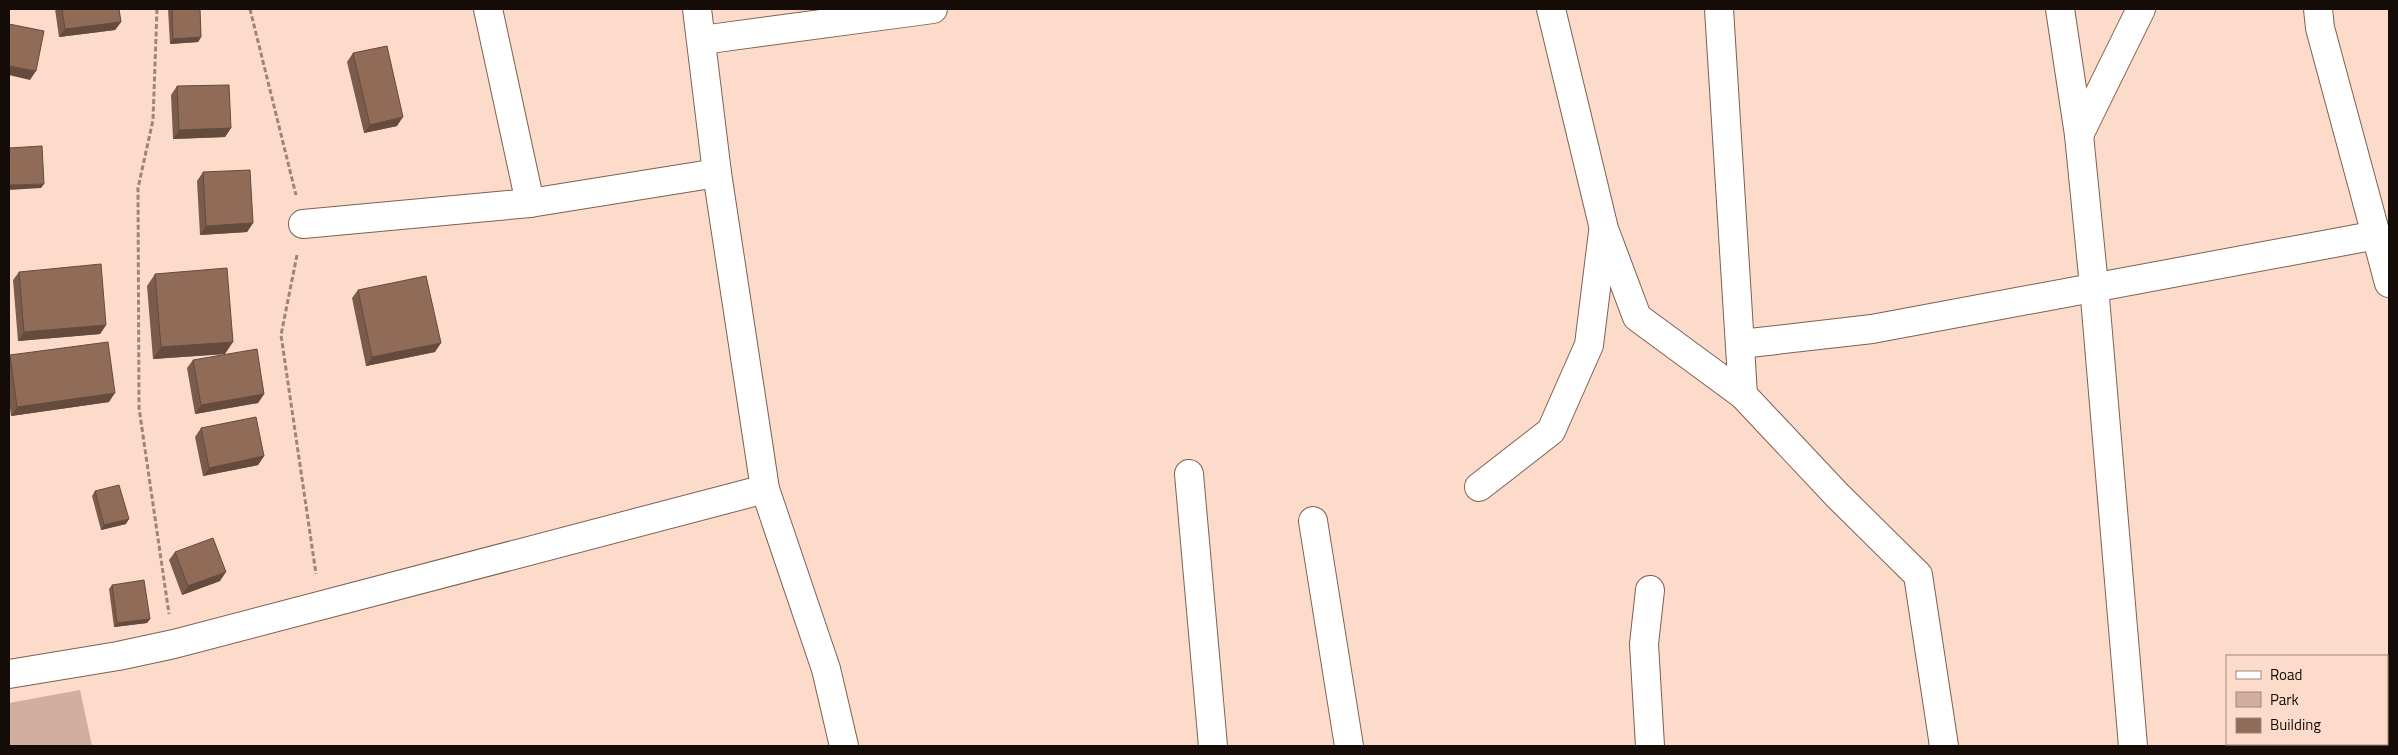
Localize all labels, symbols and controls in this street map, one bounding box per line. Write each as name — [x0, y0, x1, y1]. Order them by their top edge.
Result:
legend — [2226, 655, 2388, 745]
text: Road — [2270, 663, 2302, 686]
text: Park — [2270, 688, 2299, 711]
text: Building — [2270, 713, 2321, 736]

